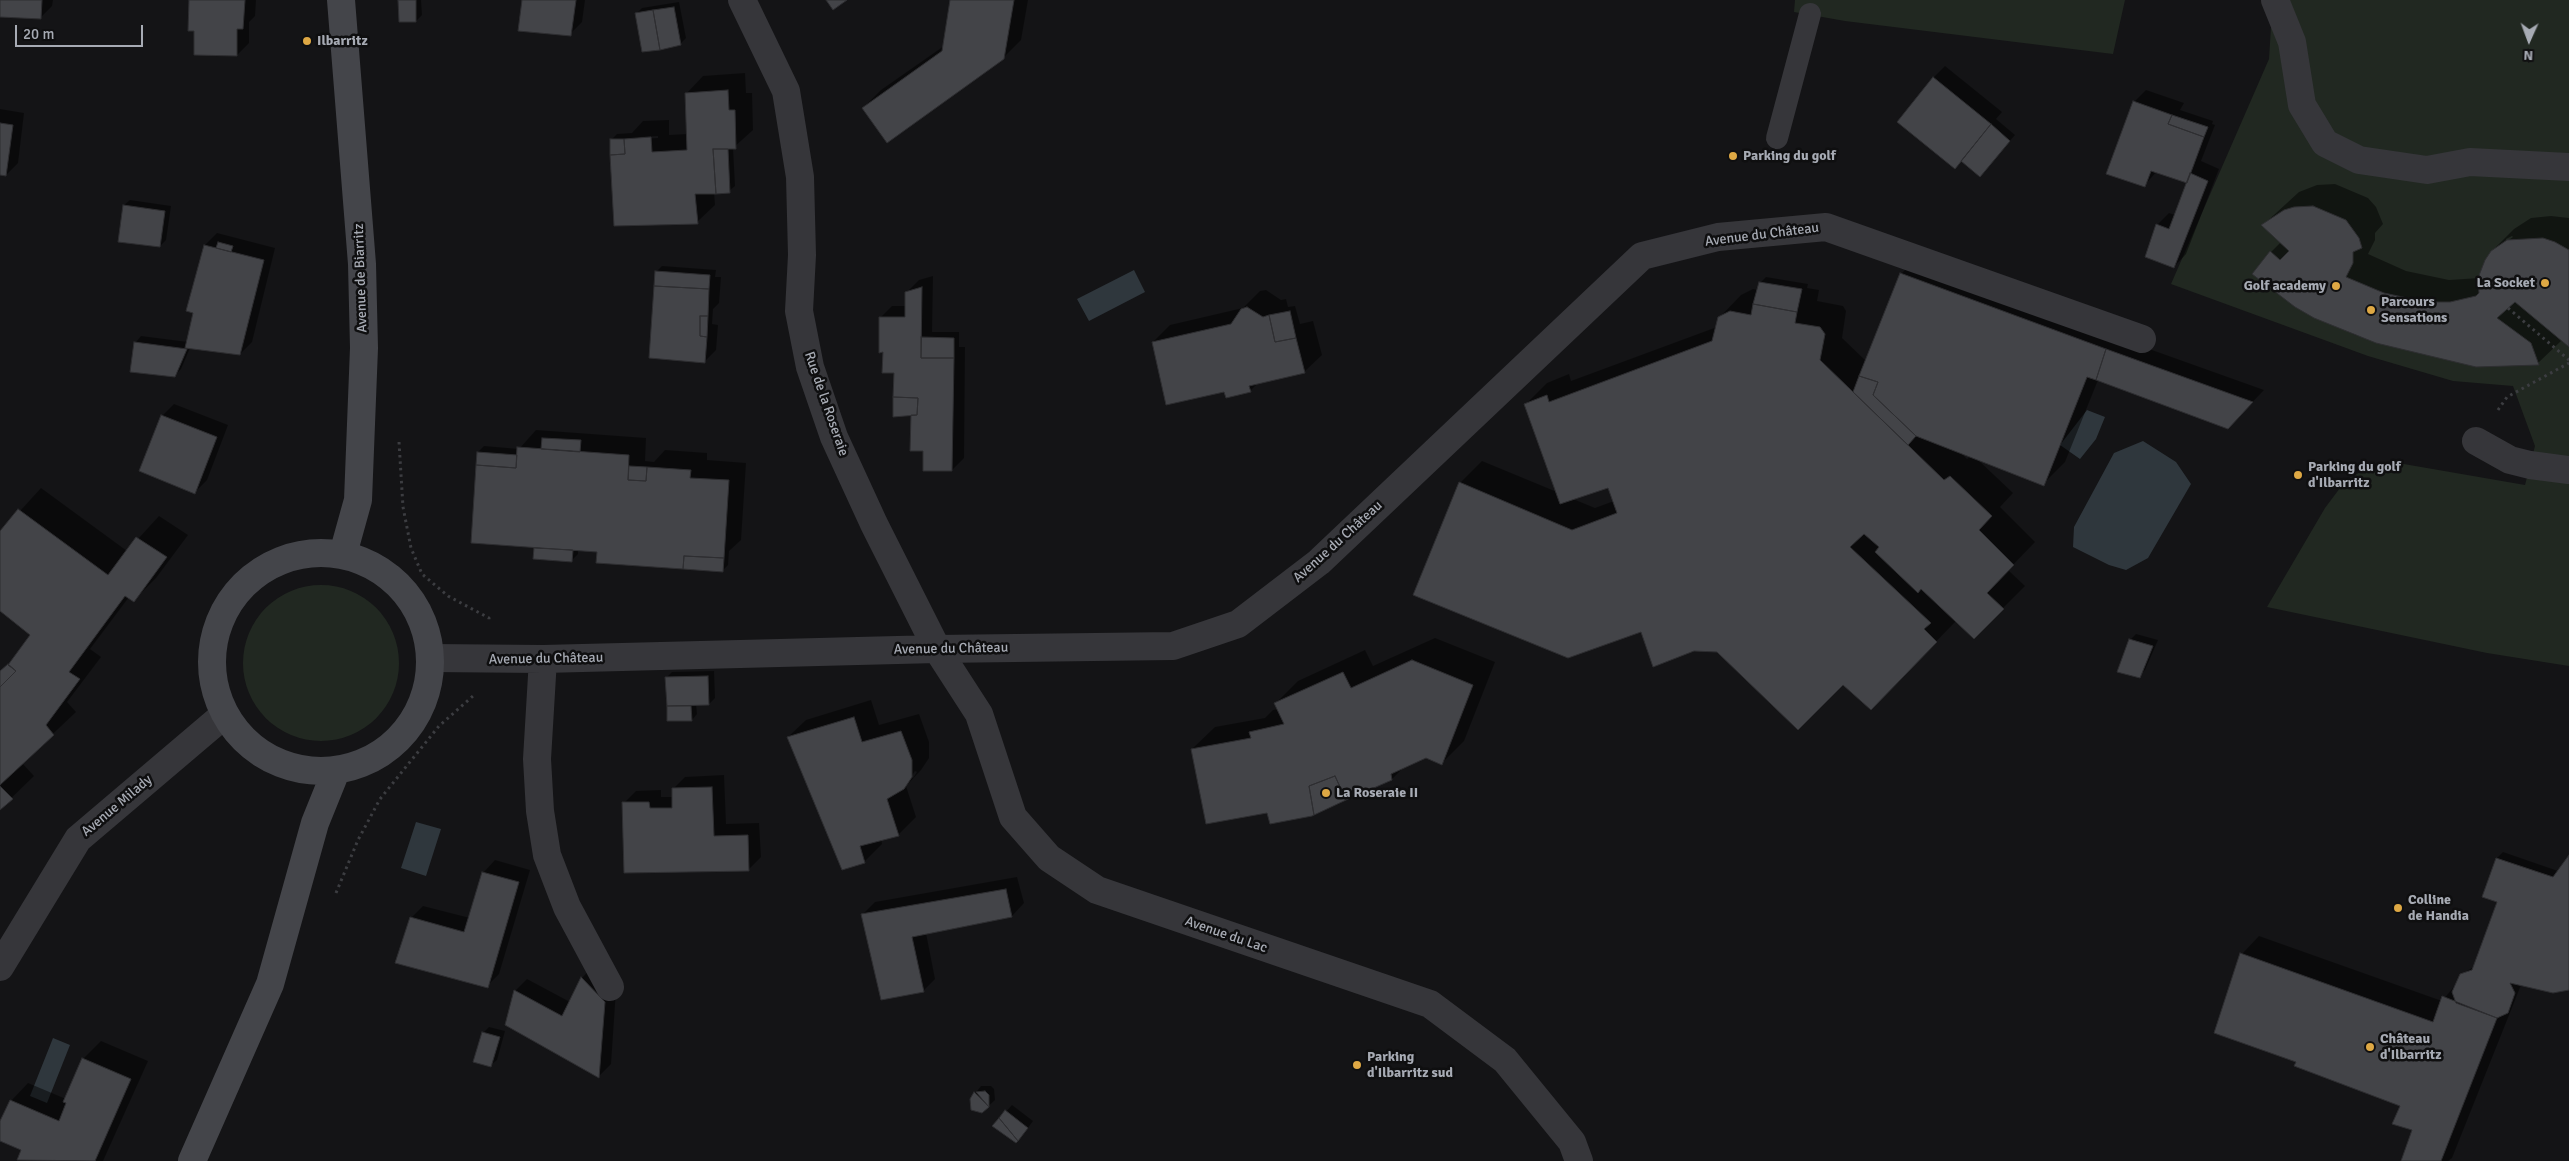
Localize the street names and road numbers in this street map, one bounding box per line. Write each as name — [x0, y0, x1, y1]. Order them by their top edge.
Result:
street label: Avenue du Château — [1704, 220, 1820, 250]
street label: Avenue de Biarritz — [351, 223, 371, 333]
street label: Rue de la Roseraie — [800, 350, 852, 458]
street label: Avenue du Château — [1290, 497, 1386, 587]
street label: Avenue du Château — [894, 640, 1008, 658]
street label: Avenue du Château — [489, 650, 603, 668]
street label: Avenue Milady — [78, 772, 156, 840]
street label: Avenue du Lac — [1183, 913, 1269, 957]

